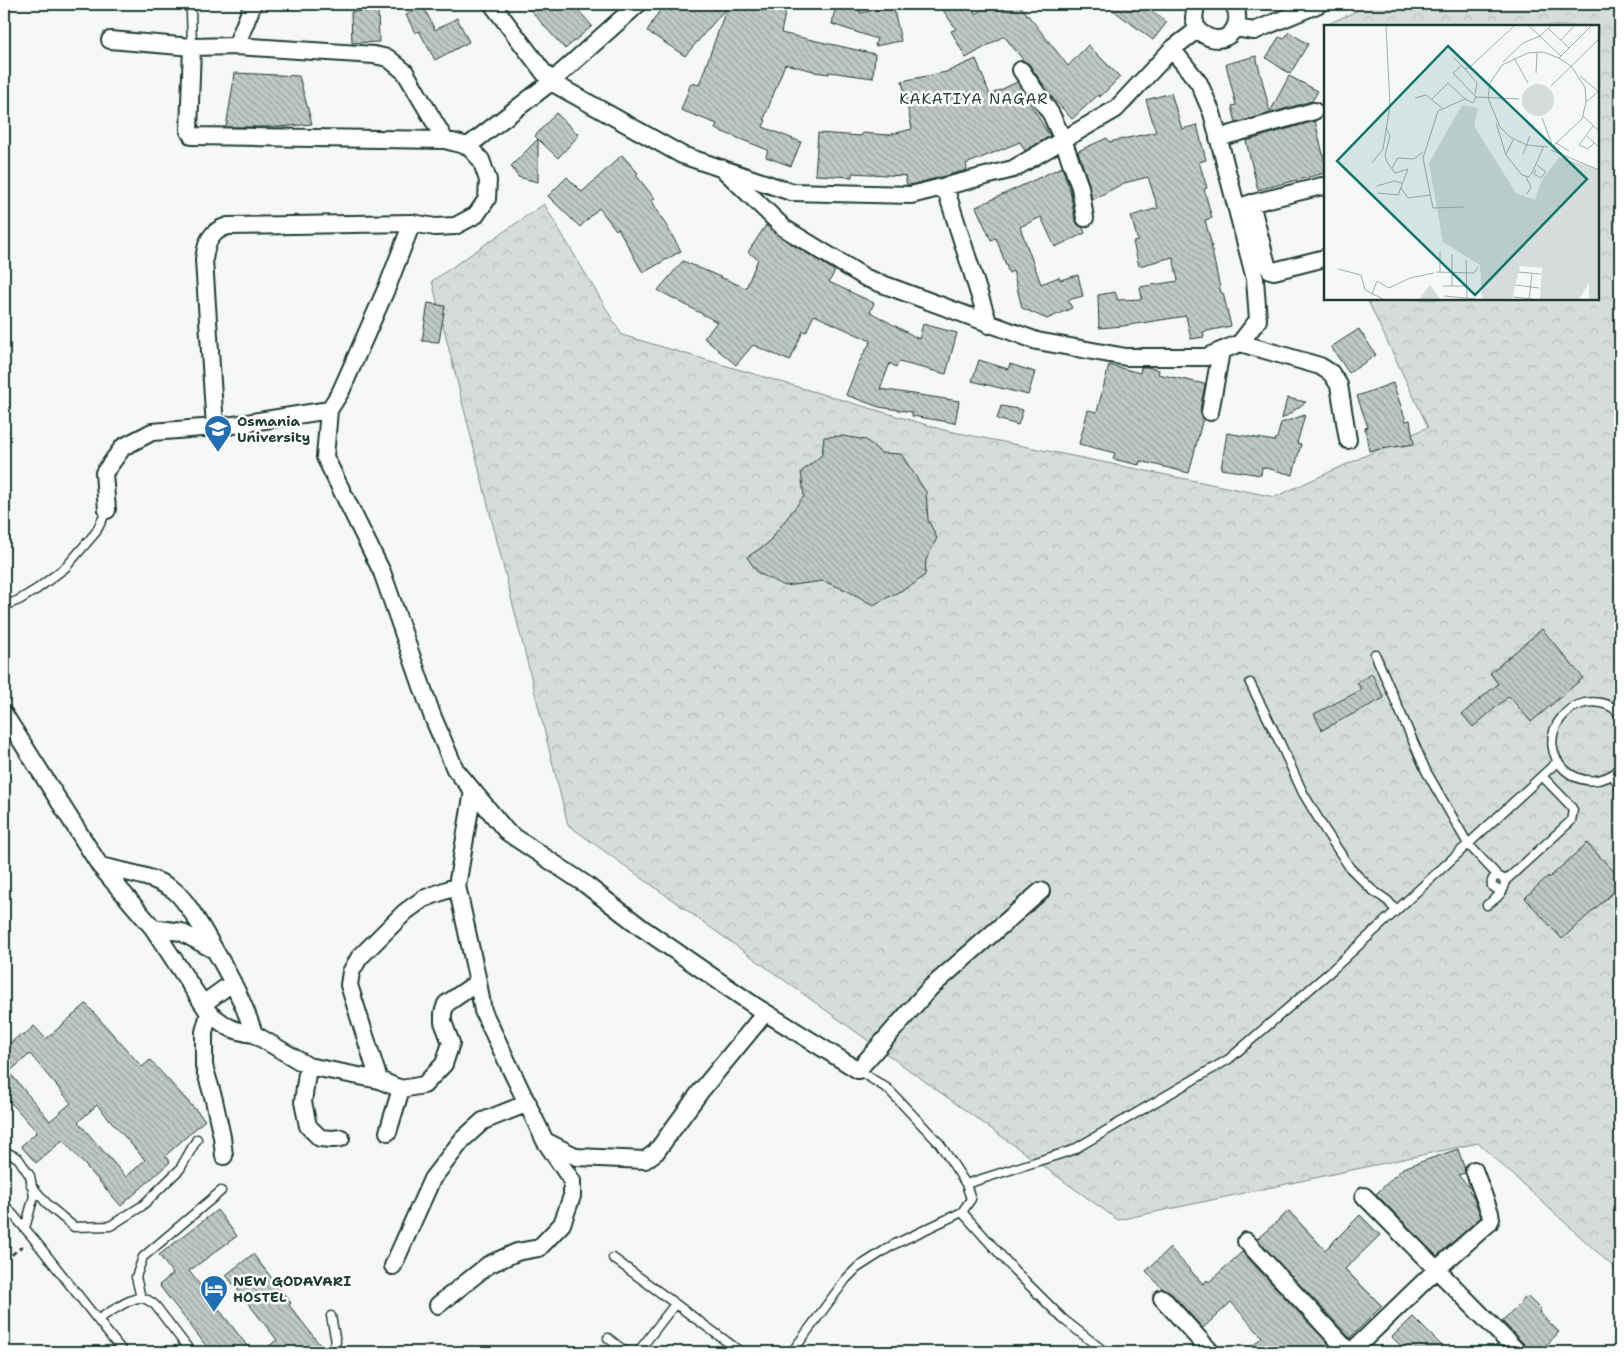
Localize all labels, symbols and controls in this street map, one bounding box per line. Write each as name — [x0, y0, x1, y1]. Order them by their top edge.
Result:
inset map — [1324, 25, 1599, 300]
district label: KAKATIYA NAGAR — [899, 89, 1049, 109]
place label: Osmania University — [237, 412, 310, 446]
school or university icon: Osmania University — [203, 414, 233, 453]
place label: NEW GODAVARI HOSTEL — [233, 1272, 351, 1306]
hotel icon: NEW GODAVARI HOSTEL — [199, 1274, 229, 1313]

